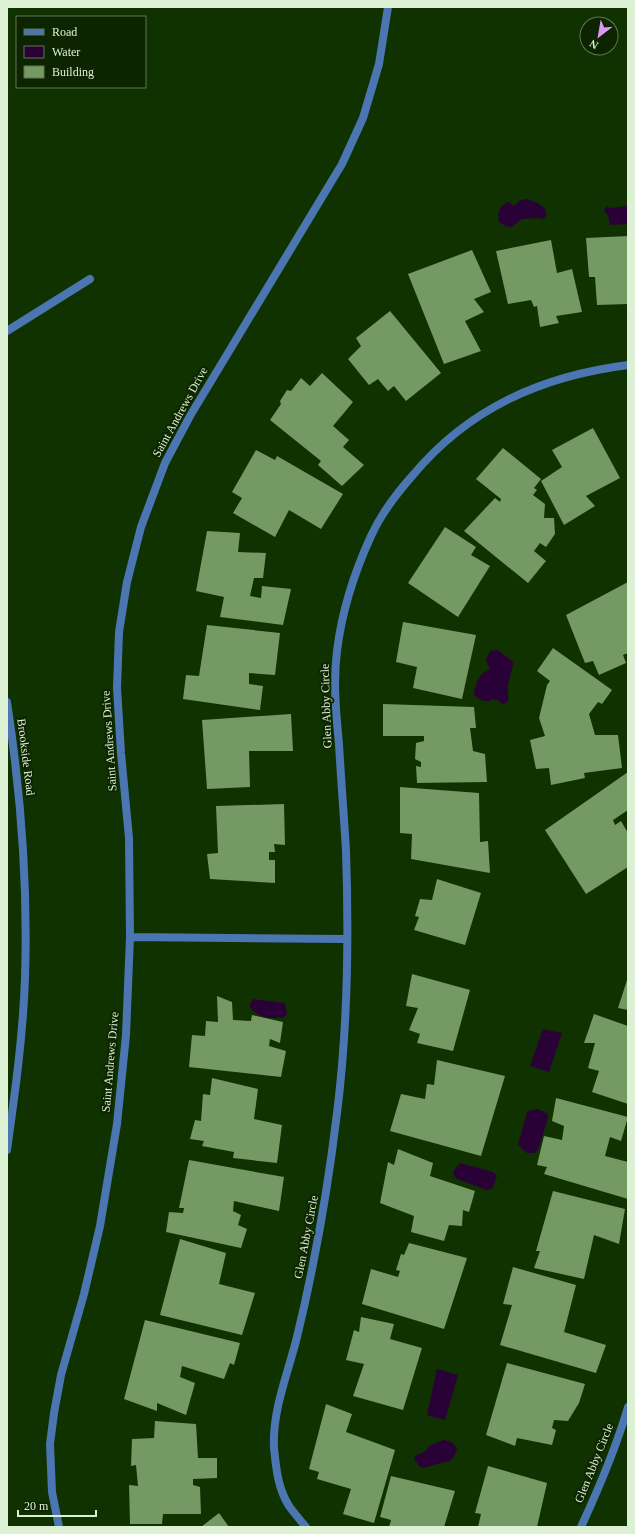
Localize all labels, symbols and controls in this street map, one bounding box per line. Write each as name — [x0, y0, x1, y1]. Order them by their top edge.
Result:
legend — [16, 16, 146, 88]
north arrow — [579, 16, 619, 56]
text: Road — [52, 25, 77, 39]
text: N — [587, 37, 600, 52]
text: Water — [52, 45, 80, 59]
text: Building — [52, 65, 94, 79]
street label: Saint Andrews Drive — [149, 365, 211, 459]
street label: Glen Abby Circle — [318, 663, 334, 749]
street label: Saint Andrews Drive — [99, 690, 119, 792]
street label: Brookside Road — [14, 718, 38, 796]
street label: Saint Andrews Drive — [99, 1011, 121, 1113]
street label: Glen Abby Circle — [291, 1194, 321, 1280]
street label: Glen Abby Circle — [572, 1421, 616, 1505]
scale bar — [18, 1492, 96, 1518]
text: 20 m — [24, 1499, 49, 1513]

